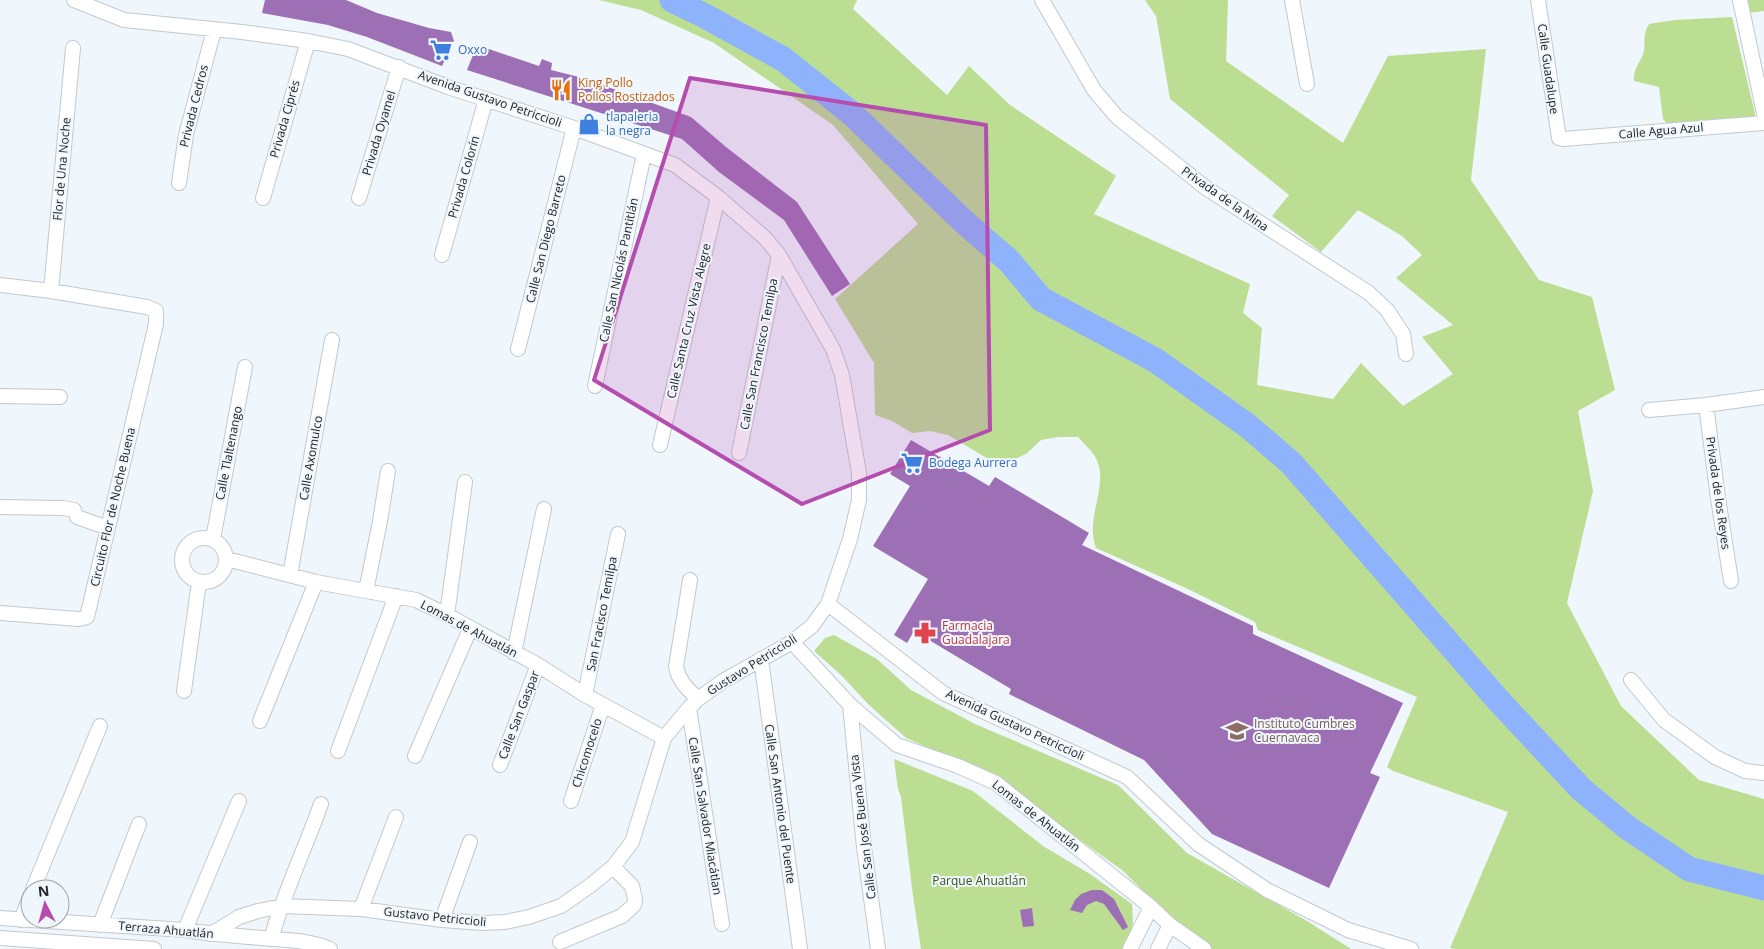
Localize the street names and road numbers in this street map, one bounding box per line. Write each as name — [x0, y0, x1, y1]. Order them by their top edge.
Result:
street label: Calle Guadalupe — [1534, 23, 1563, 116]
street label: Privada Cedros — [175, 63, 212, 149]
street label: Avenida Gustavo Petriccioli — [416, 66, 564, 131]
street label: Privada Ciprés — [265, 78, 304, 160]
street label: Privada Oyamel — [358, 88, 399, 177]
street label: Flor de Una Noche — [49, 116, 75, 221]
street label: Calle Agua Azul — [1618, 118, 1704, 143]
street label: Privada Colorín — [444, 134, 483, 220]
street label: Privada de la Mina — [1178, 162, 1272, 235]
street label: Calle San Diego Barreto — [521, 173, 570, 305]
street label: Calle San Nicolás Pantitlán — [595, 196, 642, 344]
street label: Calle Santa Cruz Vista Alegre — [662, 241, 715, 400]
street label: Calle San Francisco Temilpa — [735, 277, 782, 431]
street label: Calle Tlaltenango — [211, 404, 246, 501]
street label: Calle Axomulco — [295, 414, 326, 502]
street label: Circuito Flor de Noche Buena — [86, 426, 139, 588]
street label: Privada de los Reyes — [1702, 435, 1735, 551]
street label: San Fracisco Temilpa — [582, 555, 621, 673]
street label: Lomas de Ahuatlán — [418, 596, 521, 661]
street label: Gustavo Petriccioli — [704, 630, 800, 699]
street label: Calle San Gaspar — [494, 668, 543, 762]
street label: Avenida Gustavo Petriccioli — [943, 685, 1087, 764]
street label: Chicomocelo — [567, 716, 606, 790]
street label: Calle San Antonio del Puente — [761, 723, 800, 885]
street label: Calle San Salvador Miacátlan — [685, 736, 726, 896]
street label: Calle San José Buena Vista — [845, 754, 880, 900]
street label: Lomas de Ahuatlán — [989, 776, 1084, 855]
street label: Gustavo Petriccioli — [383, 903, 487, 930]
street label: Terraza Ahuatlán — [118, 917, 214, 942]

